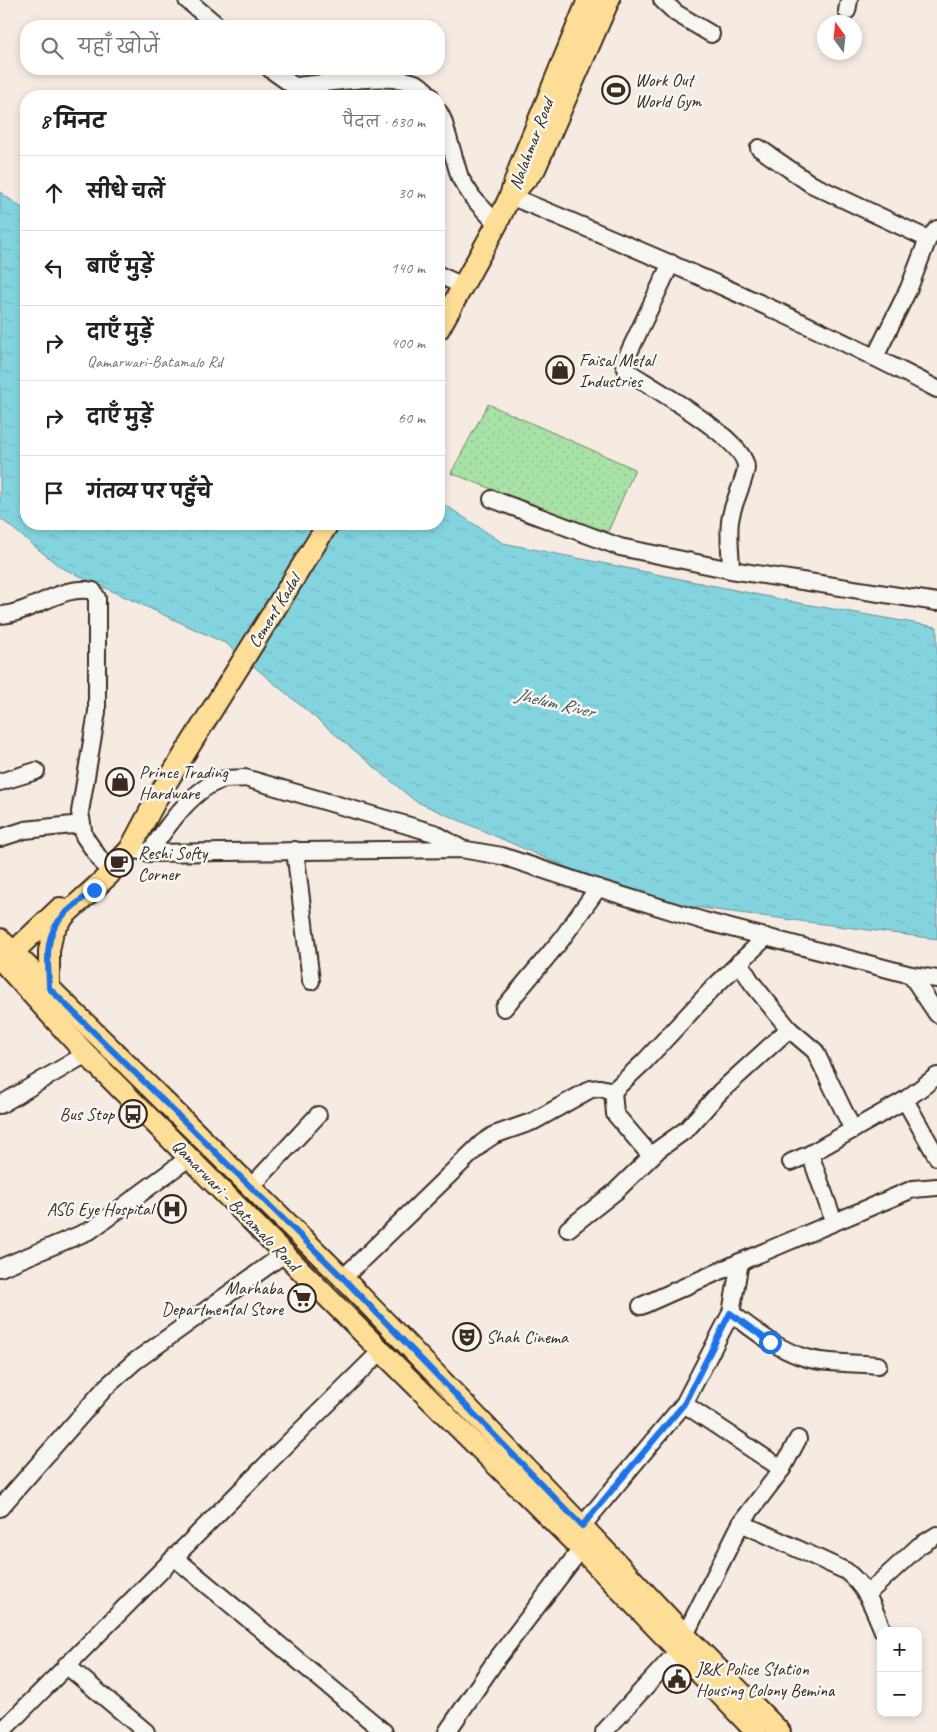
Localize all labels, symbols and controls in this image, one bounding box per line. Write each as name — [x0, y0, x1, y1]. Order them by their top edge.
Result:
north arrow — [817, 15, 862, 60]
search box — [20, 20, 445, 75]
icon: search — [38, 34, 66, 62]
text: यहाँ खोजें — [78, 35, 159, 59]
place label: Work Out World Gym — [635, 69, 702, 112]
sports icon: Work Out World Gym — [601, 75, 631, 105]
street label: Nalahmar Road — [504, 93, 559, 193]
text: 8 मिनट — [40, 108, 106, 134]
text: पैदल · 630 m — [343, 112, 425, 132]
icon: ahead — [40, 179, 68, 207]
text: सीधे चलें — [87, 180, 165, 204]
text: 30 m — [398, 183, 425, 203]
icon: left — [40, 254, 68, 282]
text: बाएँ मुड़ें — [87, 255, 153, 279]
text: 140 m — [391, 258, 425, 278]
text: दाएँ मुड़ें — [87, 320, 153, 344]
icon: right — [40, 329, 68, 357]
text: 400 m — [391, 333, 425, 353]
place label: Faisal Metal Industries — [579, 349, 657, 392]
text: Qamarwari-Batamalo Rd — [87, 352, 222, 372]
shop icon: Faisal Metal Industries — [545, 355, 575, 385]
icon: right — [40, 404, 68, 432]
text: दाएँ मुड़ें — [87, 405, 153, 429]
text: 60 m — [398, 408, 425, 428]
icon: arrive — [40, 479, 68, 507]
text: गंतव्य पर पहुँचे — [87, 480, 212, 504]
street label: Cement Kadal — [243, 568, 307, 652]
water label: Jhelum River — [511, 682, 599, 724]
place label: Prince Trading Hardware — [139, 761, 230, 804]
shop icon: Prince Trading Hardware — [105, 767, 135, 797]
place label: Reshi Softy Corner — [138, 842, 209, 885]
cafe icon: Reshi Softy Corner — [104, 848, 134, 878]
route end — [83, 879, 106, 902]
bus stop icon: Bus Stop — [118, 1099, 148, 1129]
place label: Bus Stop — [60, 1103, 115, 1125]
street label: Qamarwari - Batamalo Road — [167, 1135, 307, 1278]
hospital icon: ASG Eye Hospital — [157, 1194, 187, 1224]
place label: ASG Eye Hospital — [47, 1198, 156, 1220]
place label: Marhaba Departmental Store — [161, 1277, 285, 1320]
supermarket icon: Marhaba Departmental Store — [287, 1283, 317, 1313]
theatre icon: Shah Cinema — [452, 1322, 482, 1352]
place label: Shah Cinema — [486, 1326, 569, 1348]
route start — [759, 1331, 782, 1354]
map controls — [877, 1627, 922, 1717]
button: + — [877, 1627, 922, 1672]
place label: J&K Police Station Housing Colony Bemina — [695, 1658, 836, 1701]
public building icon: J&K Police Station Housing Colony Bemina — [662, 1664, 692, 1694]
button: − — [877, 1672, 922, 1717]

